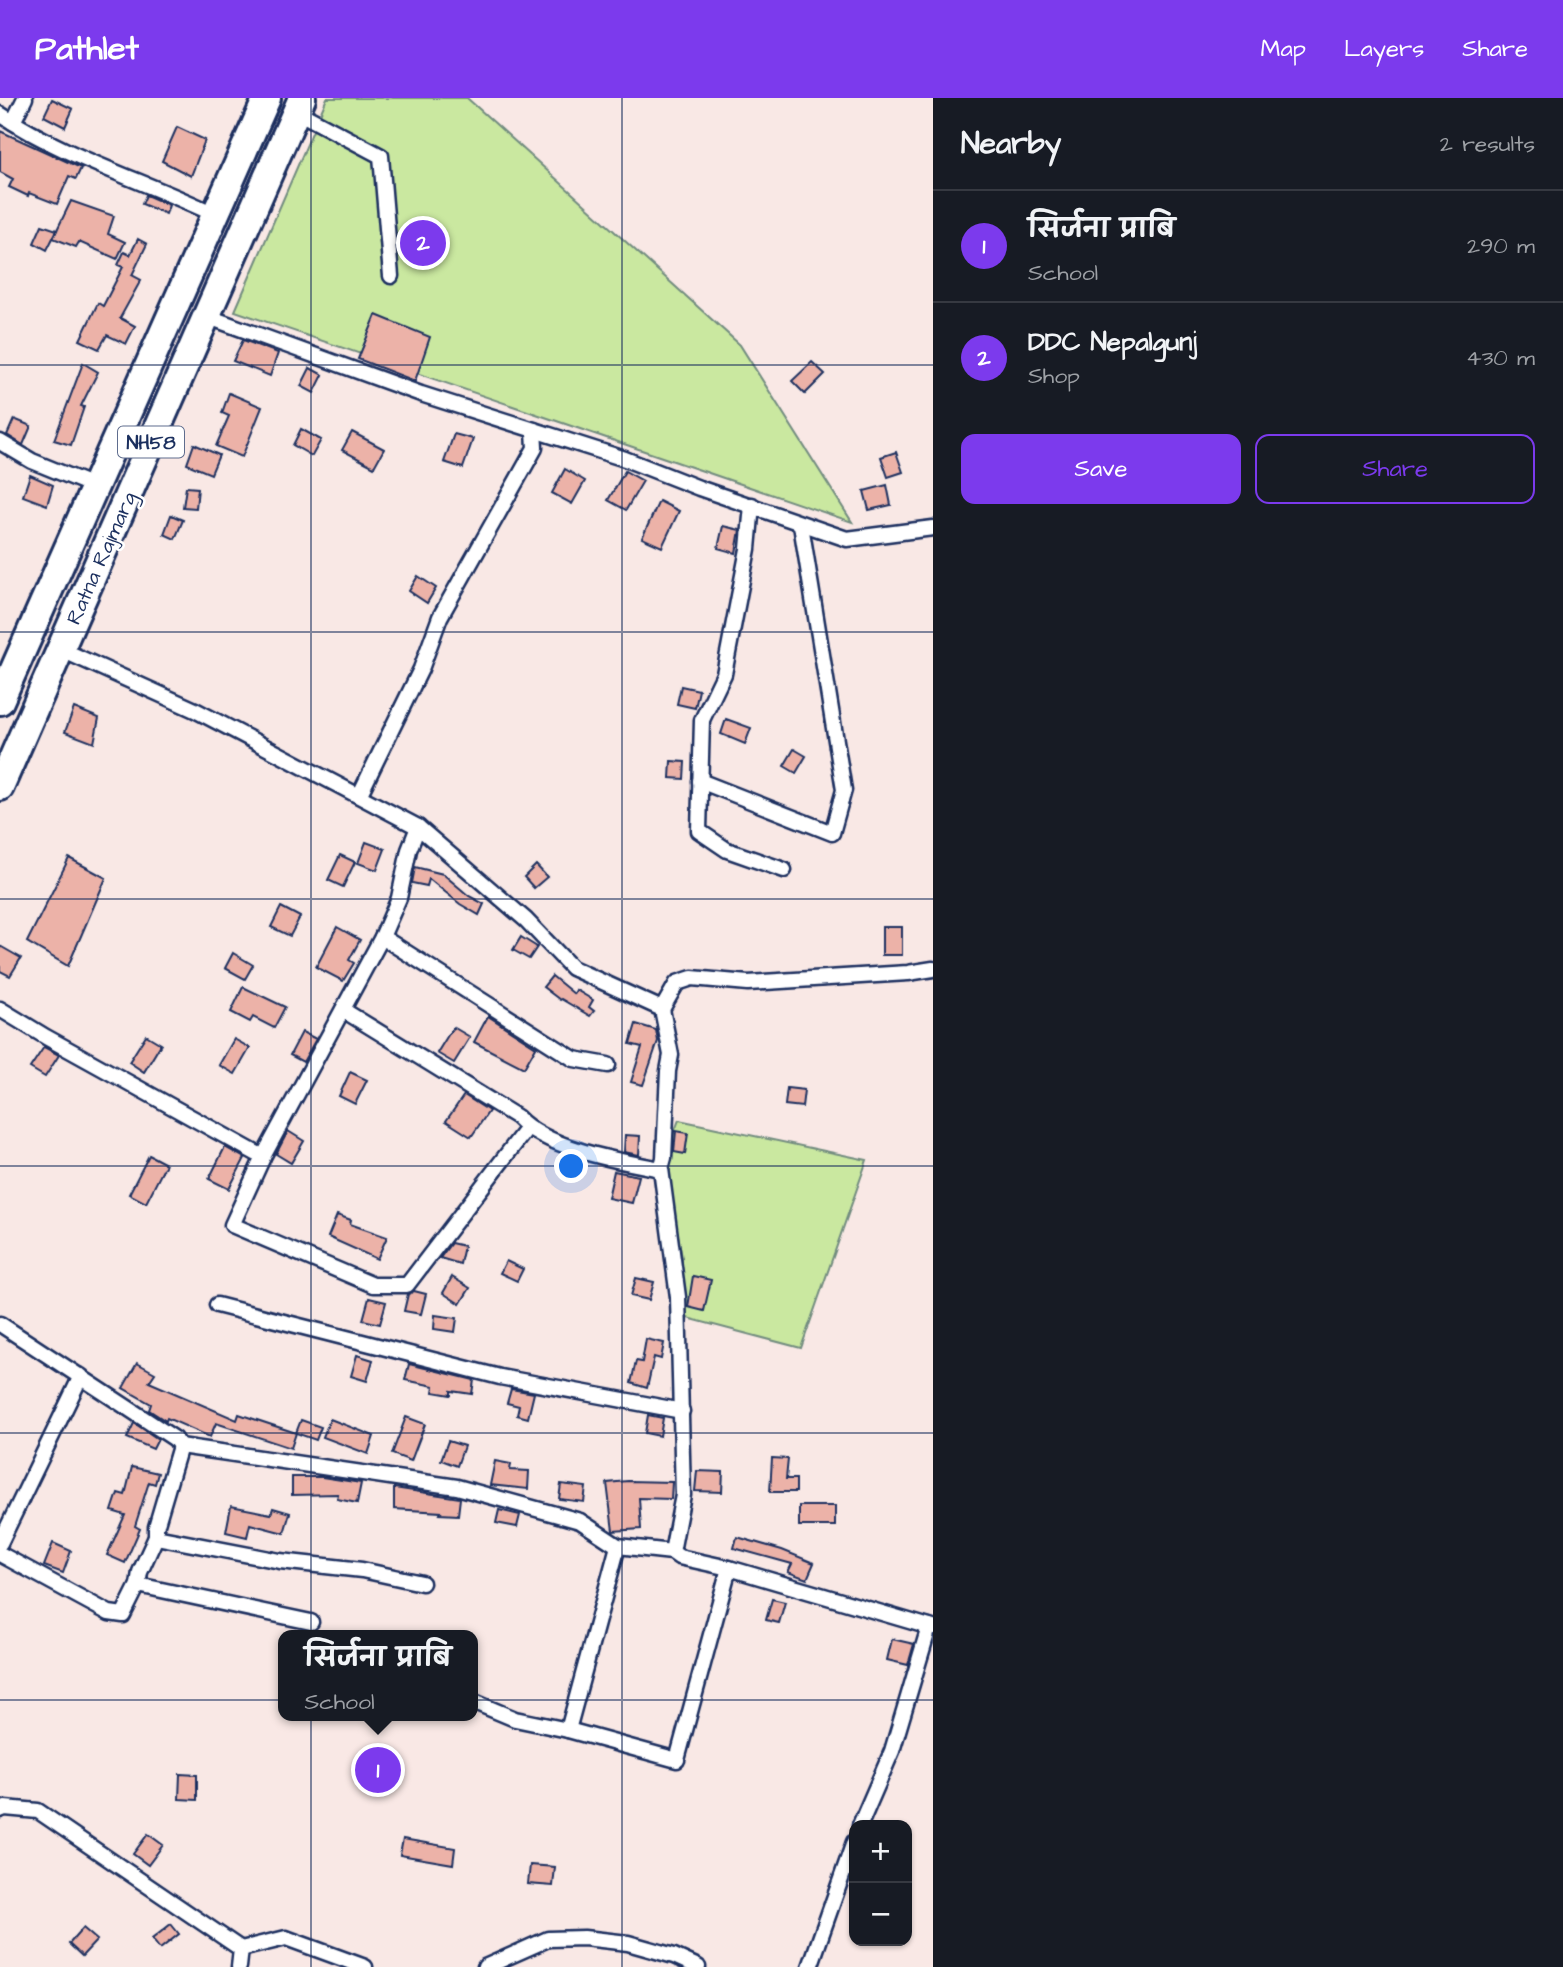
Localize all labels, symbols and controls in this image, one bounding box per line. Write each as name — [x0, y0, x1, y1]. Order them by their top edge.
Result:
text: Pathlet — [35, 26, 139, 72]
text: Map — [1261, 32, 1306, 66]
text: Layers — [1344, 32, 1424, 66]
text: Share — [1462, 32, 1528, 66]
text: Nearby — [961, 123, 1061, 165]
text: 2 results — [1440, 128, 1535, 160]
text: सिर्जना प्राबि — [1028, 211, 1175, 247]
pin: 2 — [400, 217, 446, 269]
text: 1 — [983, 230, 985, 262]
text: 290 m — [1467, 230, 1535, 262]
text: School — [1028, 257, 1098, 289]
text: DDC Nepalgunj — [1028, 324, 1197, 360]
text: 2 — [977, 342, 991, 374]
text: 430 m — [1466, 342, 1535, 374]
text: Shop — [1028, 360, 1080, 392]
road number: NH58 — [118, 426, 184, 458]
button: Save — [961, 434, 1241, 504]
button: Share — [1255, 434, 1535, 504]
street label: Ratna Rajmarg — [59, 487, 146, 630]
your location — [554, 1149, 588, 1183]
popup — [278, 1630, 478, 1721]
text: सिर्जना प्राबि — [304, 1640, 452, 1676]
text: School — [304, 1686, 375, 1718]
pin: 1 — [355, 1744, 401, 1796]
map controls — [849, 1820, 912, 1946]
button: + — [849, 1820, 912, 1883]
button: − — [849, 1883, 912, 1946]

